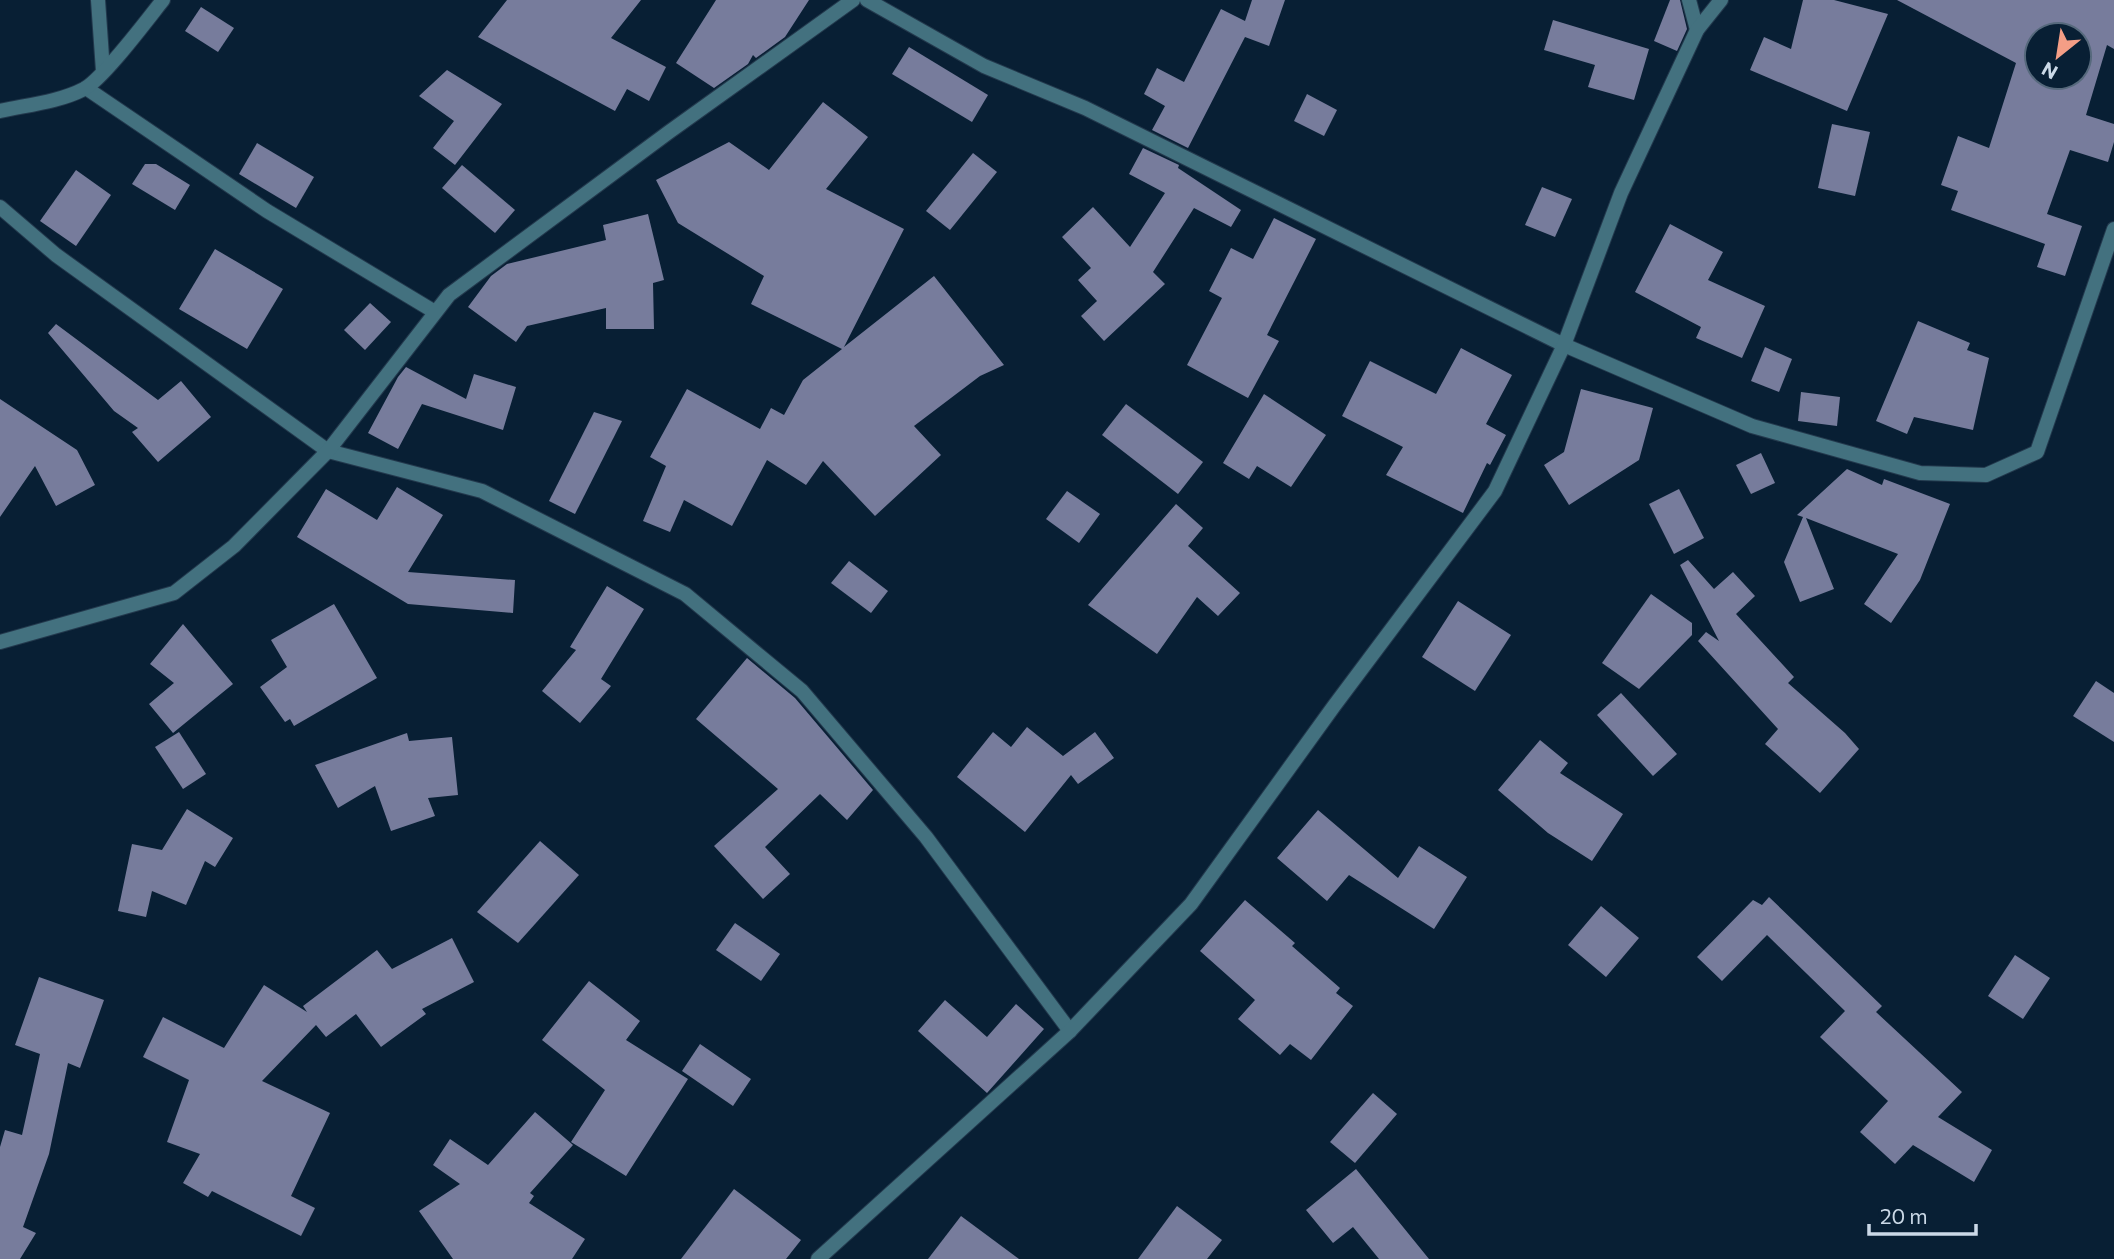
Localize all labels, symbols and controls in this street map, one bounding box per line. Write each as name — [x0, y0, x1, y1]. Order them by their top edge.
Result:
north arrow — [2023, 21, 2093, 91]
text: N — [2037, 58, 2061, 85]
scale bar — [1869, 1192, 1976, 1236]
text: 20 m — [1880, 1203, 1928, 1228]

